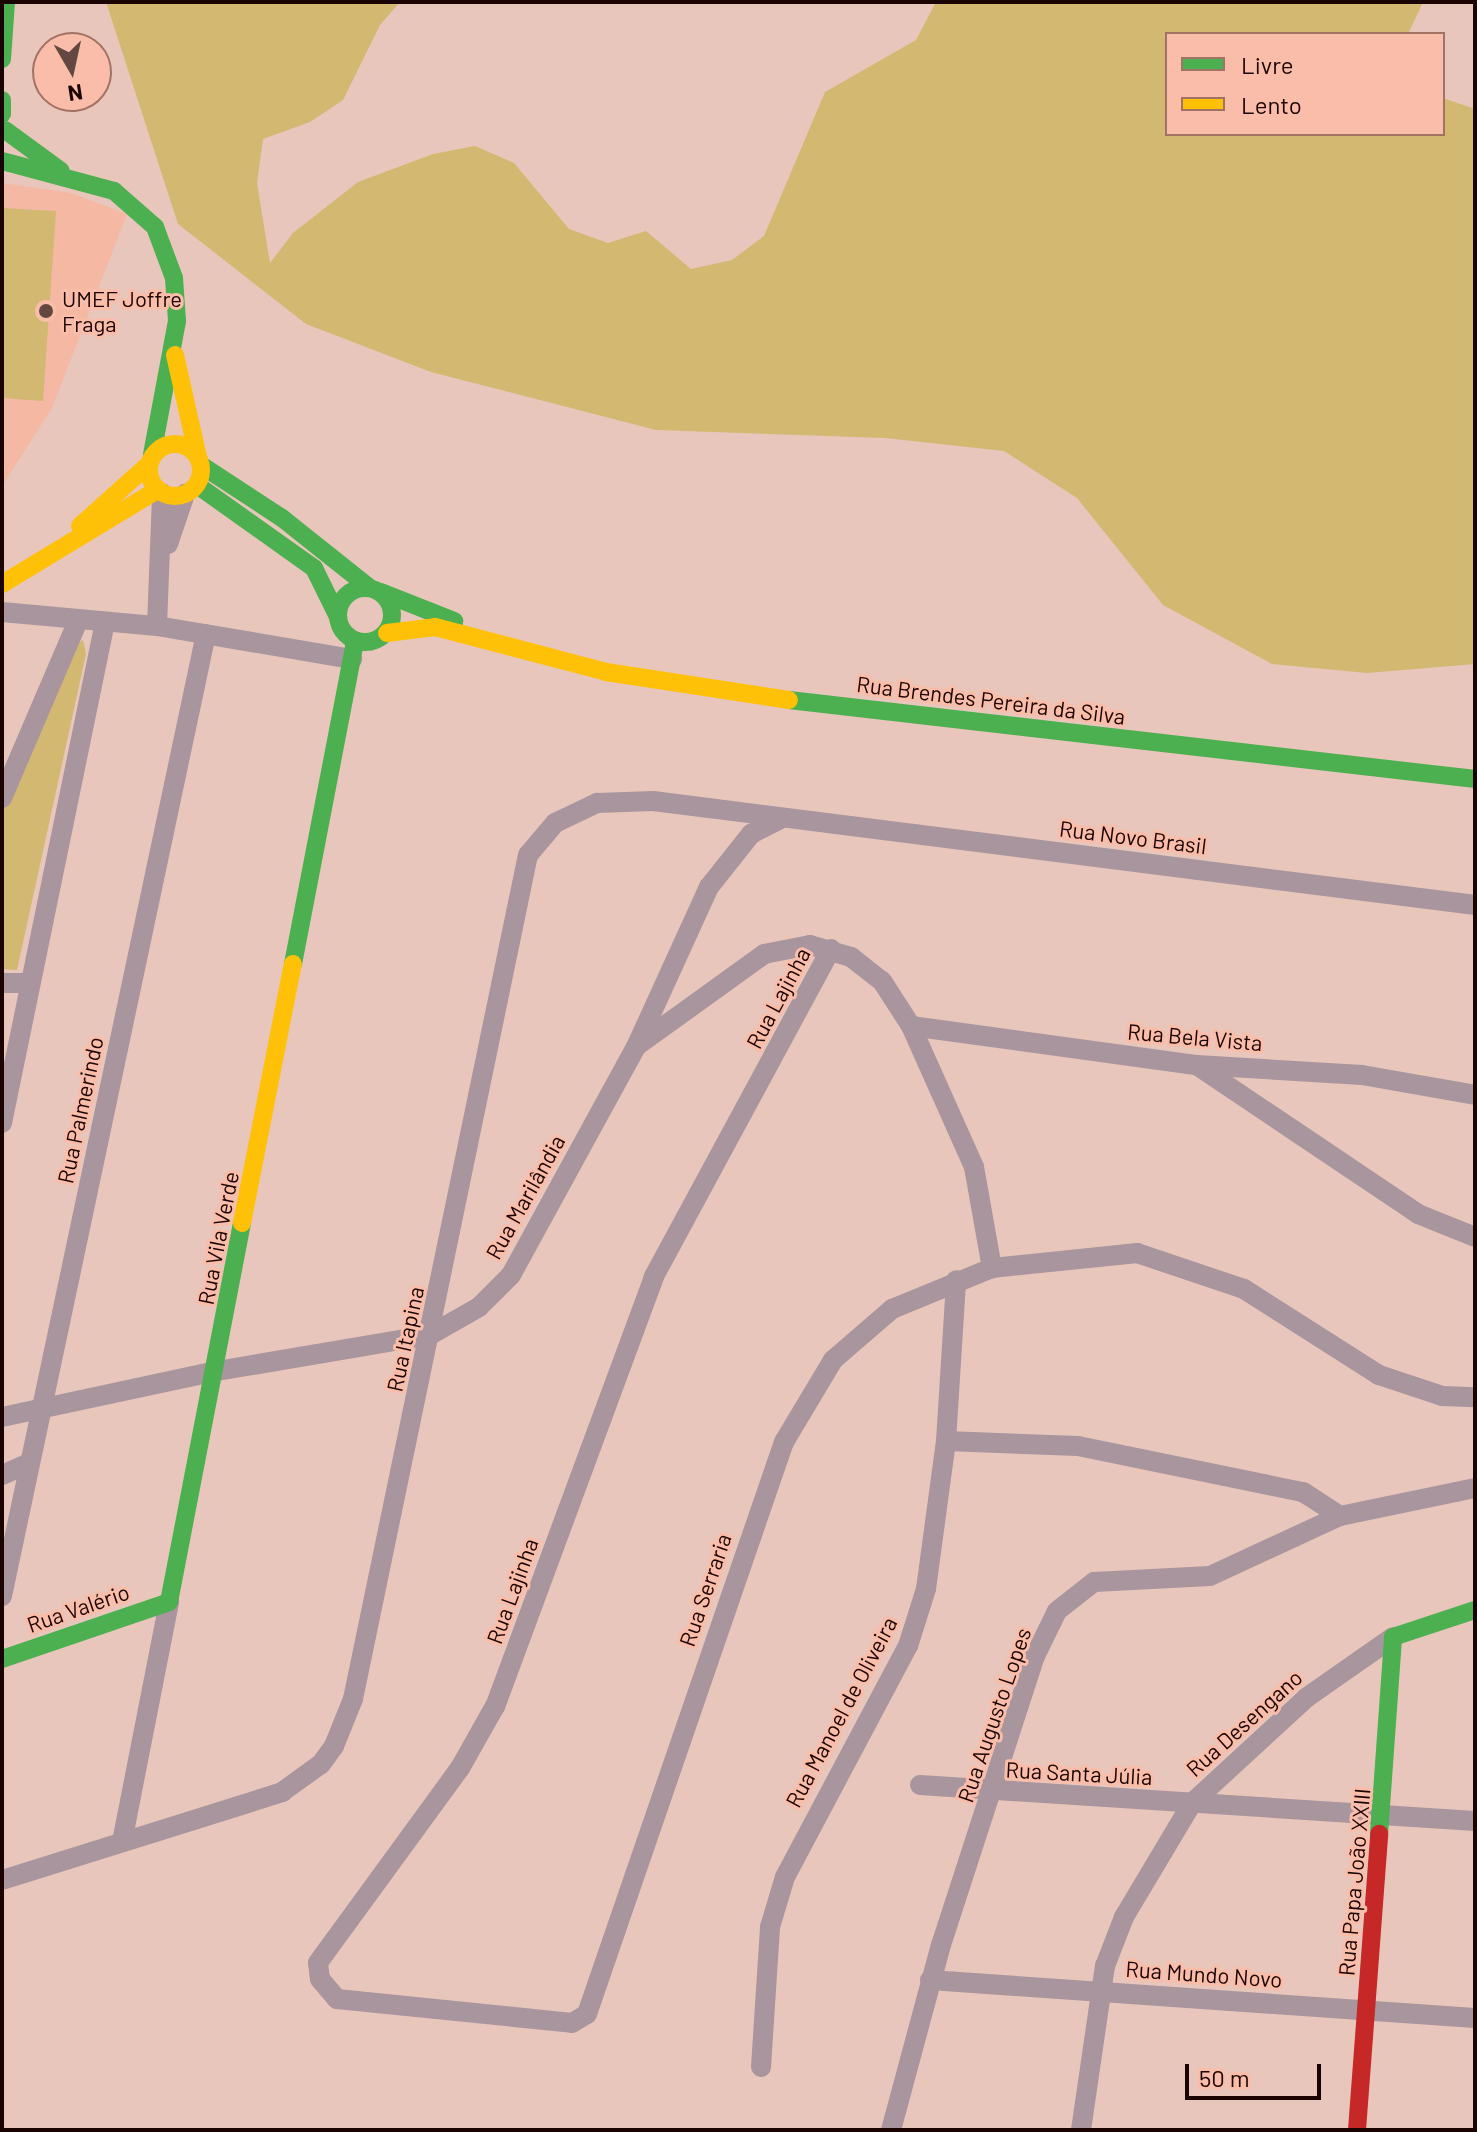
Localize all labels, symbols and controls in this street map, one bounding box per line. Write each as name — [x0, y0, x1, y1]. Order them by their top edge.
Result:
north arrow — [32, 32, 112, 112]
legend — [1165, 32, 1445, 136]
text: Livre — [1241, 50, 1294, 79]
text: N — [66, 80, 85, 108]
text: Lento — [1241, 90, 1302, 119]
place label: UMEF Joffre Fraga — [62, 285, 182, 336]
marker: UMEF Joffre Fraga — [37, 302, 55, 320]
street label: Rua Brendes Pereira da Silva — [855, 670, 1127, 730]
street label: Rua Novo Brasil — [1058, 815, 1208, 859]
street label: Rua Lajinha — [740, 943, 816, 1053]
street label: Rua Bela Vista — [1126, 1018, 1264, 1056]
street label: Rua Palmerindo — [52, 1034, 108, 1186]
street label: Rua Marilândia — [480, 1130, 570, 1264]
street label: Rua Vila Verde — [192, 1169, 244, 1307]
street label: Rua Itapina — [381, 1284, 429, 1394]
street label: Rua Serraria — [673, 1530, 737, 1650]
street label: Rua Lajinha — [481, 1535, 543, 1647]
street label: Rua Valério — [23, 1578, 133, 1638]
street label: Rua Manoel de Oliveira — [780, 1612, 902, 1812]
street label: Rua Augusto Lopes — [952, 1624, 1036, 1806]
street label: Rua Desengano — [1181, 1664, 1307, 1782]
street label: Rua Santa Júlia — [1005, 1756, 1153, 1790]
street label: Rua Papa João XXIII — [1333, 1787, 1375, 1977]
street label: Rua Mundo Novo — [1125, 1955, 1283, 1993]
scale bar — [1189, 2048, 1325, 2098]
text: 50 m — [1199, 2063, 1250, 2092]

